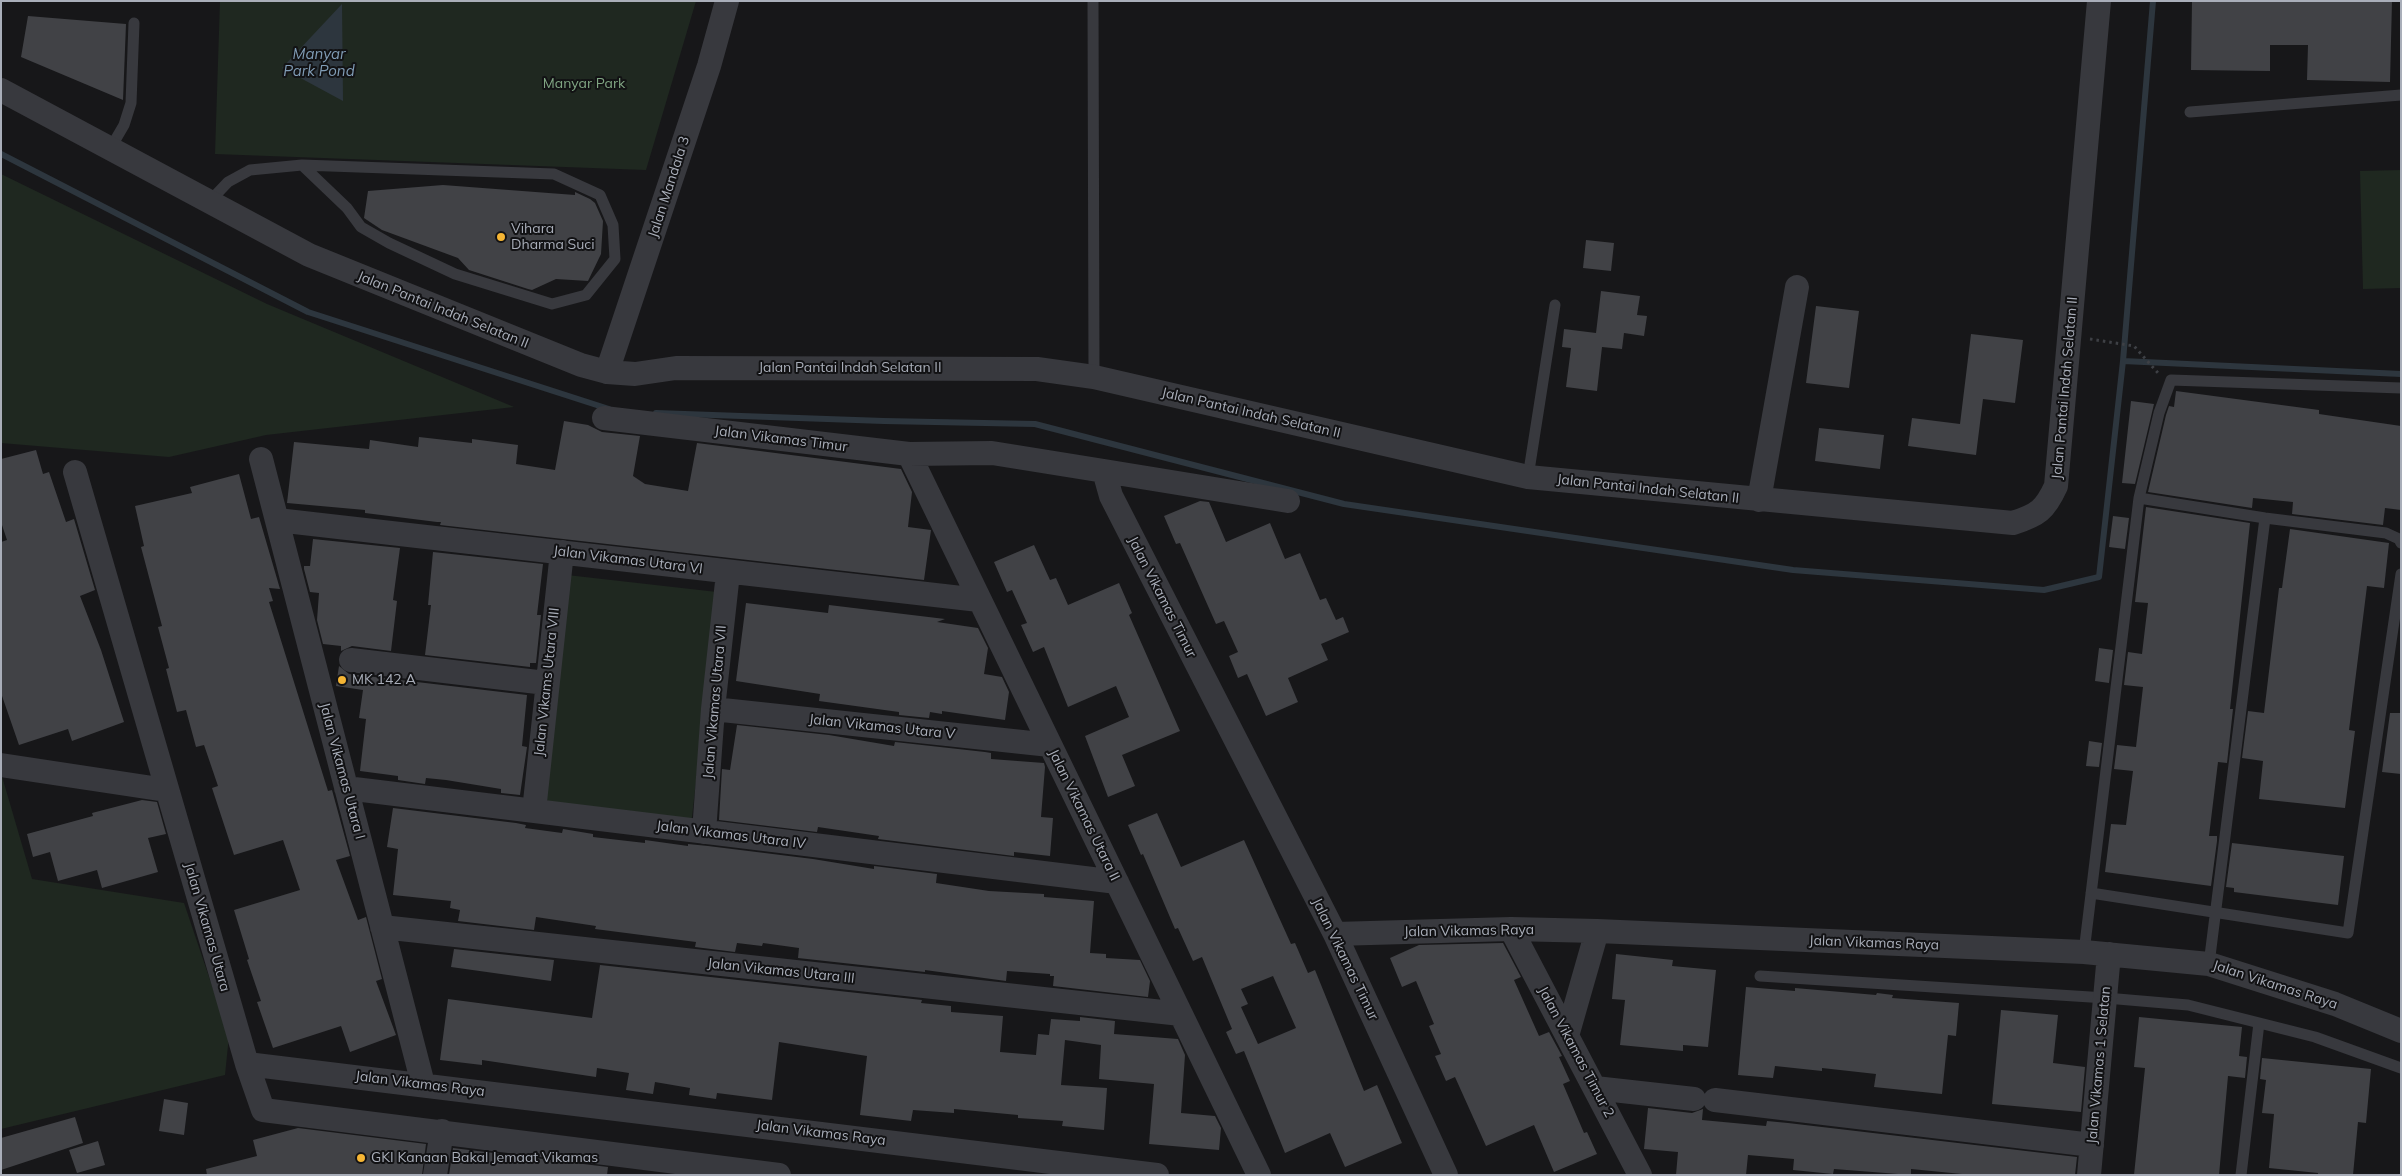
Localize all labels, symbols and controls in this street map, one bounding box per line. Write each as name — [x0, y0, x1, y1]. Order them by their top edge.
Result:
water label: Manyar Park Pond — [283, 45, 355, 80]
park label: Manyar Park — [543, 76, 625, 92]
street label: Jalan Mandala 3 — [645, 134, 693, 240]
place label: Vihara Dharma Suci — [511, 221, 595, 253]
marker: Vihara Dharma Suci — [495, 231, 507, 243]
street label: Jalan Pantai Indah Selatan II — [355, 268, 531, 352]
street label: Jalan Pantai Indah Selatan II — [2049, 296, 2081, 480]
street label: Jalan Pantai Indah Selatan II — [758, 360, 942, 376]
street label: Jalan Pantai Indah Selatan II — [1160, 384, 1342, 442]
street label: Jalan Vikamas Timur — [714, 423, 848, 455]
street label: Jalan Pantai Indah Selatan II — [1556, 471, 1740, 507]
street label: Jalan Vikamas Timur — [1124, 534, 1200, 660]
street label: Jalan Vikamas Utara VI — [552, 542, 704, 578]
street label: Jalan Vikams Utara VIII — [531, 607, 563, 757]
street label: Jalan Vikamas Utara VII — [700, 624, 730, 780]
place label: MK 142 A — [352, 672, 416, 688]
marker: MK 142 A — [336, 674, 348, 686]
street label: Jalan Vikamas Utara I — [316, 701, 368, 841]
street label: Jalan Vikamas Utara V — [808, 711, 956, 743]
street label: Jalan Vikamas Utara II — [1045, 746, 1123, 884]
street label: Jalan Vikamas Utara IV — [655, 817, 807, 853]
street label: Jalan Vikamas Utara — [181, 861, 233, 993]
street label: Jalan Vikamas Timur — [1308, 895, 1382, 1023]
street label: Jalan Vikamas Raya — [1404, 921, 1534, 941]
street label: Jalan Vikamas Raya — [1809, 932, 1939, 954]
street label: Jalan Vikamas Utara III — [707, 955, 855, 987]
street label: Jalan Vikamas Raya — [2210, 957, 2340, 1013]
street label: Jalan Vikamas Timur 2 — [1534, 984, 1618, 1120]
street label: Jalan Vikamas 1 Selatan — [2084, 985, 2114, 1145]
street label: Jalan Vikamas Raya — [354, 1068, 486, 1100]
street label: Jalan Vikamas Raya — [755, 1117, 887, 1149]
place label: GKI Kanaan Bakal Jemaat Vikamas — [371, 1150, 598, 1166]
marker: GKI Kanaan Bakal Jemaat Vikamas — [355, 1152, 367, 1164]

